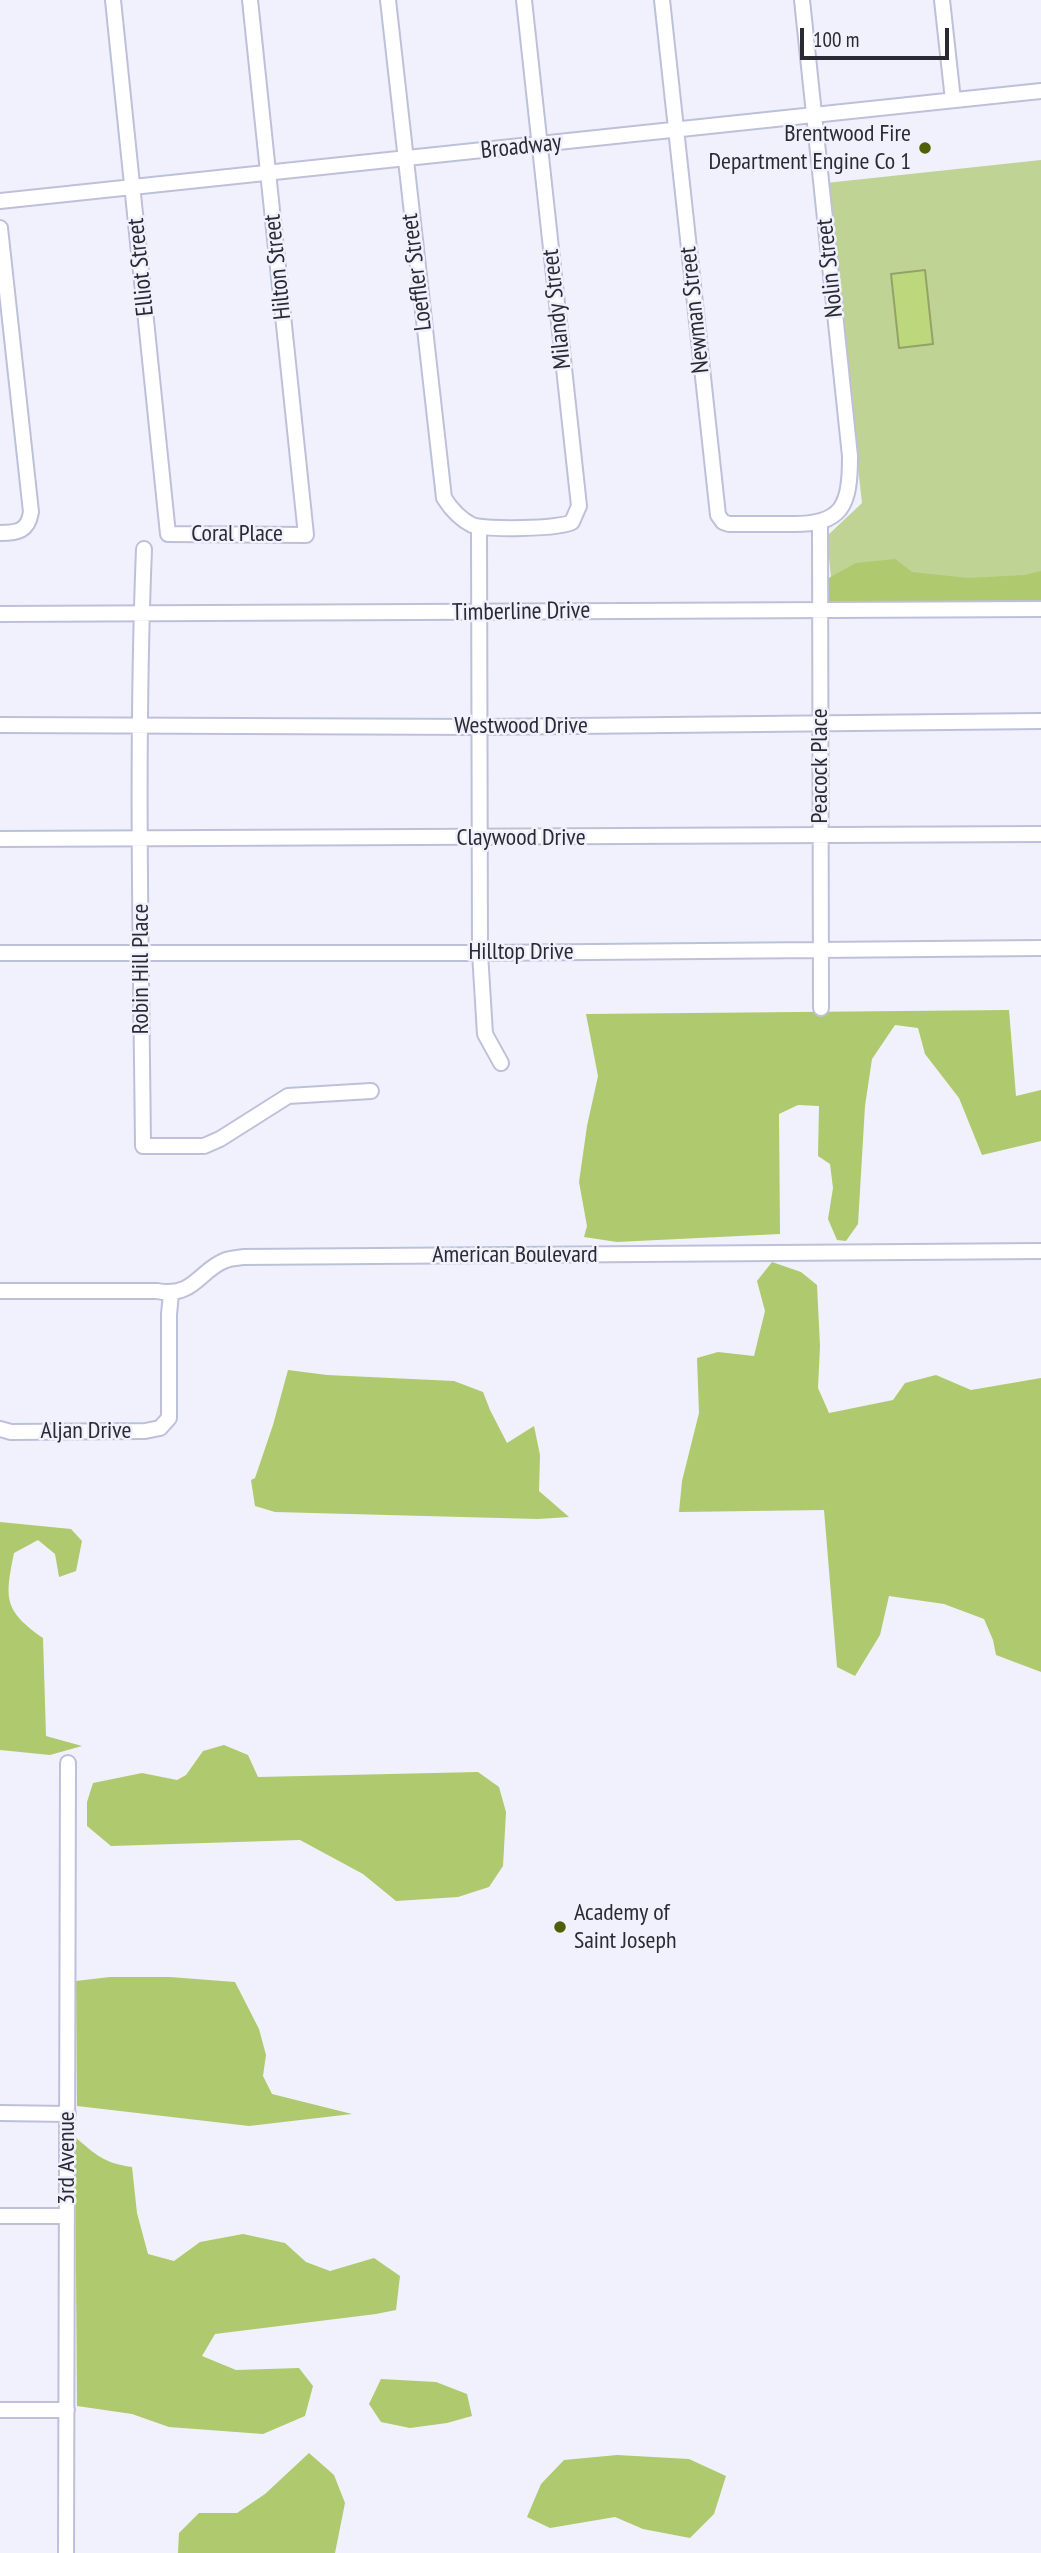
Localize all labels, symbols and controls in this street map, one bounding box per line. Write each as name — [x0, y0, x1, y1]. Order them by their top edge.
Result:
scale bar — [803, 14, 952, 58]
text: 100 m — [813, 26, 859, 53]
place label: Brentwood Fire Department Engine Co 1 — [708, 120, 911, 176]
street label: Broadway — [479, 128, 563, 166]
marker: Brentwood Fire Department Engine Co 1 — [917, 140, 933, 156]
street label: Loeffler Street — [396, 212, 438, 332]
street label: Hilton Street — [258, 213, 298, 321]
street label: Elliot Street — [122, 217, 160, 317]
street label: Nolin Street — [810, 217, 850, 319]
street label: Newman Street — [674, 245, 716, 375]
street label: Milandy Street — [536, 248, 578, 370]
street label: Coral Place — [191, 520, 283, 548]
street label: Timberline Drive — [452, 596, 590, 628]
street label: Peacock Place — [806, 708, 834, 824]
street label: Westwood Drive — [454, 712, 588, 740]
street label: Claywood Drive — [456, 824, 586, 852]
street label: Robin Hill Place — [127, 904, 155, 1034]
street label: Hilltop Drive — [468, 938, 574, 966]
street label: American Boulevard — [432, 1241, 598, 1269]
street label: Aljan Drive — [41, 1417, 131, 1445]
place label: Academy of Saint Joseph — [574, 1899, 676, 1955]
marker: Academy of Saint Joseph — [552, 1919, 568, 1935]
street label: 3rd Avenue — [53, 2111, 81, 2205]

